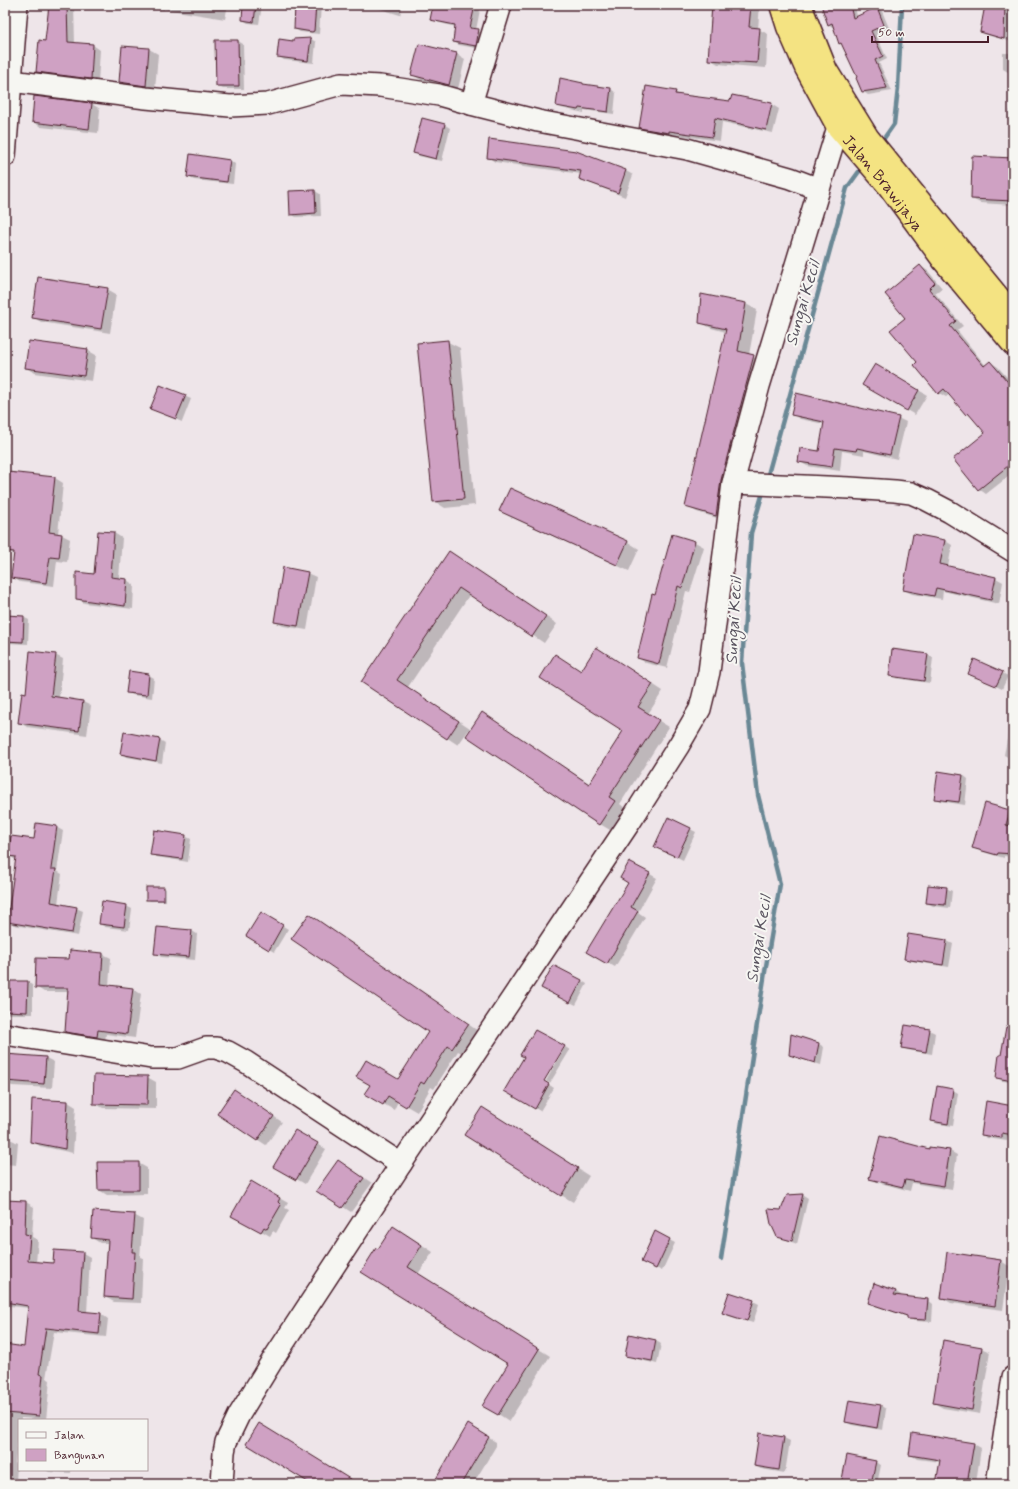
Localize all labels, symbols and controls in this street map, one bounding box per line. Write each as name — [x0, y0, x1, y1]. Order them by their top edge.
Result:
scale bar — [872, 18, 988, 44]
text: 50 m — [878, 25, 905, 41]
street label: Jalan Brawijaya — [837, 131, 928, 236]
water label: Sungai Kecil — [780, 256, 828, 349]
water label: Sungai Kecil — [721, 574, 749, 665]
water label: Sungai Kecil — [741, 892, 779, 984]
legend — [18, 1419, 148, 1471]
text: Jalan — [54, 1428, 86, 1444]
text: Bangunan — [54, 1448, 105, 1464]

